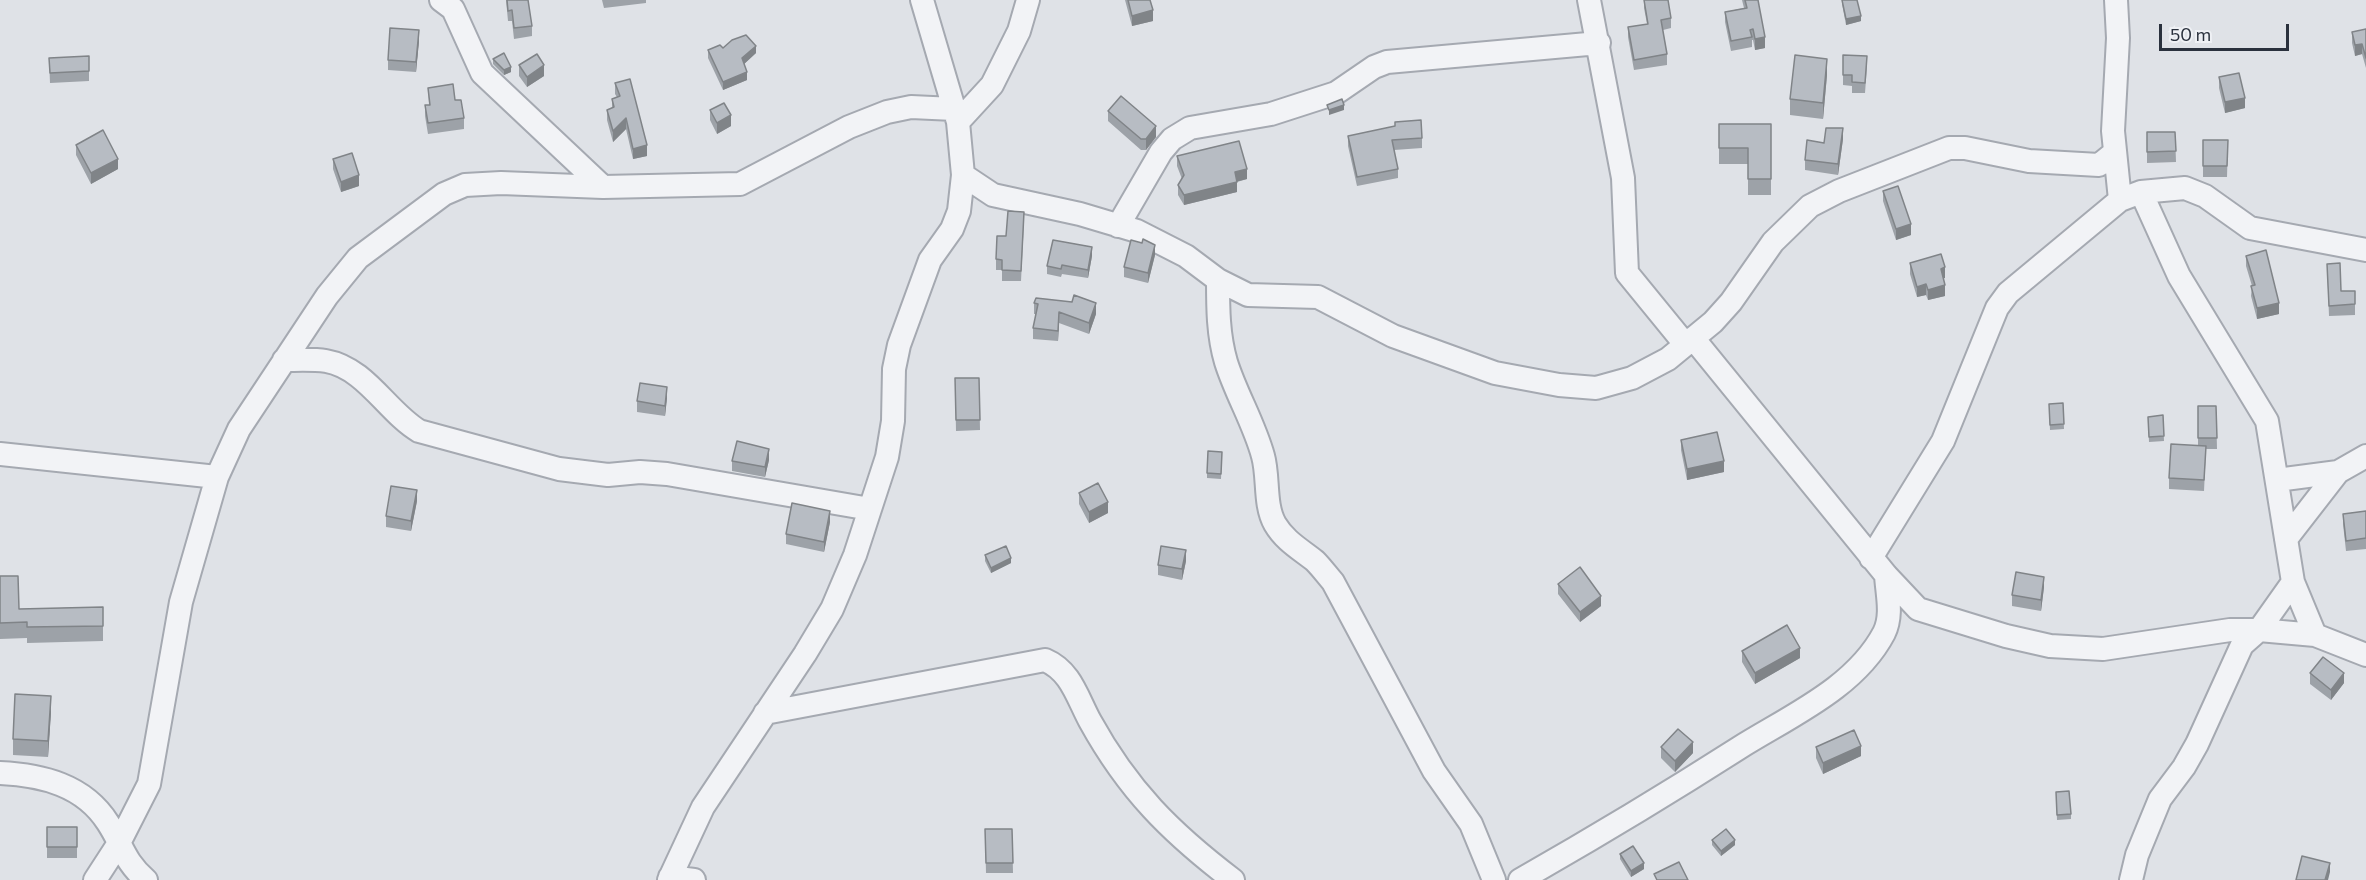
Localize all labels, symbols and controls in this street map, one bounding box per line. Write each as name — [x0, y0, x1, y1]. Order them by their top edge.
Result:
scale bar — [2162, 12, 2292, 50]
text: 50 m — [2170, 23, 2211, 45]

